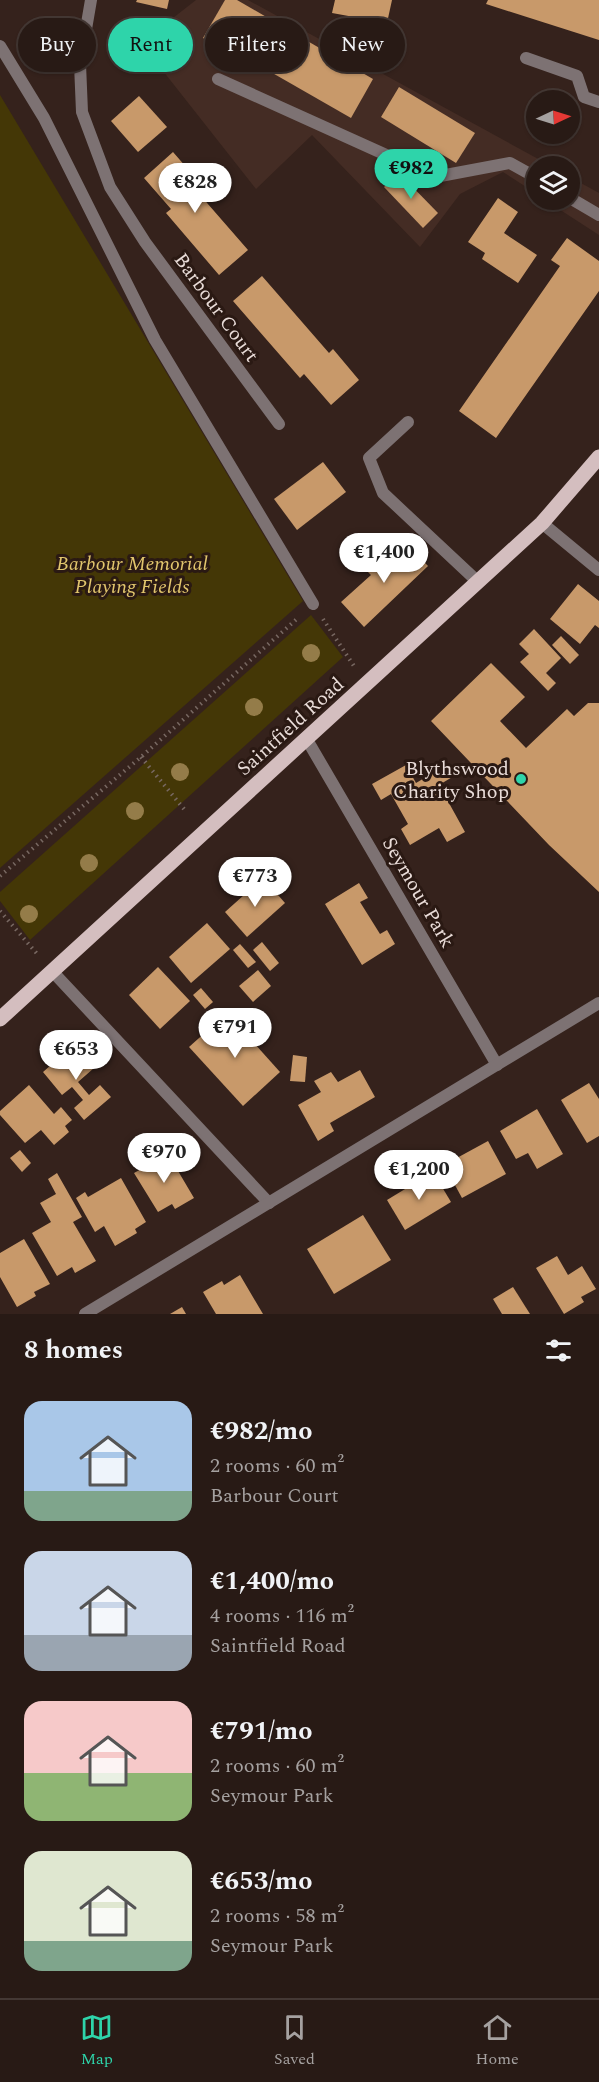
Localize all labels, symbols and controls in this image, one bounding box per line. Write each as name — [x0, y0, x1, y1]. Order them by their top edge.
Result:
chip: Buy — [18, 18, 96, 72]
chip: Rent — [108, 18, 193, 72]
chip: Filters — [205, 18, 308, 72]
chip: New — [320, 18, 405, 72]
north arrow — [526, 90, 580, 144]
map controls — [526, 90, 580, 210]
pin: €982 — [375, 149, 447, 200]
text: €982 — [389, 153, 433, 183]
button: layers — [526, 156, 580, 210]
pin: €828 — [159, 163, 231, 214]
text: €828 — [173, 167, 217, 197]
street label: Barbour Court — [166, 247, 266, 368]
pin: €1,400 — [335, 533, 433, 584]
text: €1,400 — [353, 537, 415, 567]
park label: Barbour Memorial Playing Fields — [56, 549, 208, 602]
street label: Saintfield Road — [230, 670, 351, 783]
place label: Blythswood Charity Shop — [393, 754, 509, 807]
marker: Blythswood Charity Shop — [514, 772, 528, 786]
street label: Seymour Park — [374, 831, 462, 954]
pin: €773 — [219, 857, 291, 908]
text: €773 — [233, 861, 277, 891]
pin: €791 — [199, 1008, 271, 1059]
text: €791 — [213, 1012, 257, 1042]
pin: €653 — [40, 1030, 112, 1081]
text: €653 — [54, 1034, 98, 1064]
pin: €970 — [128, 1133, 200, 1184]
text: €970 — [142, 1137, 186, 1167]
pin: €1,200 — [370, 1150, 468, 1201]
text: €1,200 — [388, 1154, 450, 1184]
text: 8 homes — [24, 1330, 123, 1370]
icon: filters — [542, 1334, 575, 1367]
text: €982/mo — [210, 1411, 313, 1451]
icon: home — [72, 1425, 144, 1497]
text: 2 rooms · 60 m² — [210, 1451, 344, 1481]
text: Barbour Court — [210, 1481, 339, 1511]
text: €1,400/mo — [210, 1561, 334, 1601]
icon: home — [72, 1575, 144, 1647]
text: 4 rooms · 116 m² — [210, 1601, 354, 1631]
text: Saintfield Road — [210, 1631, 346, 1661]
text: €791/mo — [210, 1711, 313, 1751]
icon: home — [72, 1725, 144, 1797]
text: 2 rooms · 60 m² — [210, 1751, 344, 1781]
text: Seymour Park — [210, 1781, 334, 1811]
text: €653/mo — [210, 1861, 313, 1901]
icon: home — [72, 1875, 144, 1947]
text: 2 rooms · 58 m² — [210, 1901, 344, 1931]
text: Seymour Park — [210, 1931, 334, 1961]
tab: Map — [80, 2011, 113, 2071]
tab: Saved — [274, 2011, 315, 2071]
tab: Home — [476, 2011, 519, 2071]

